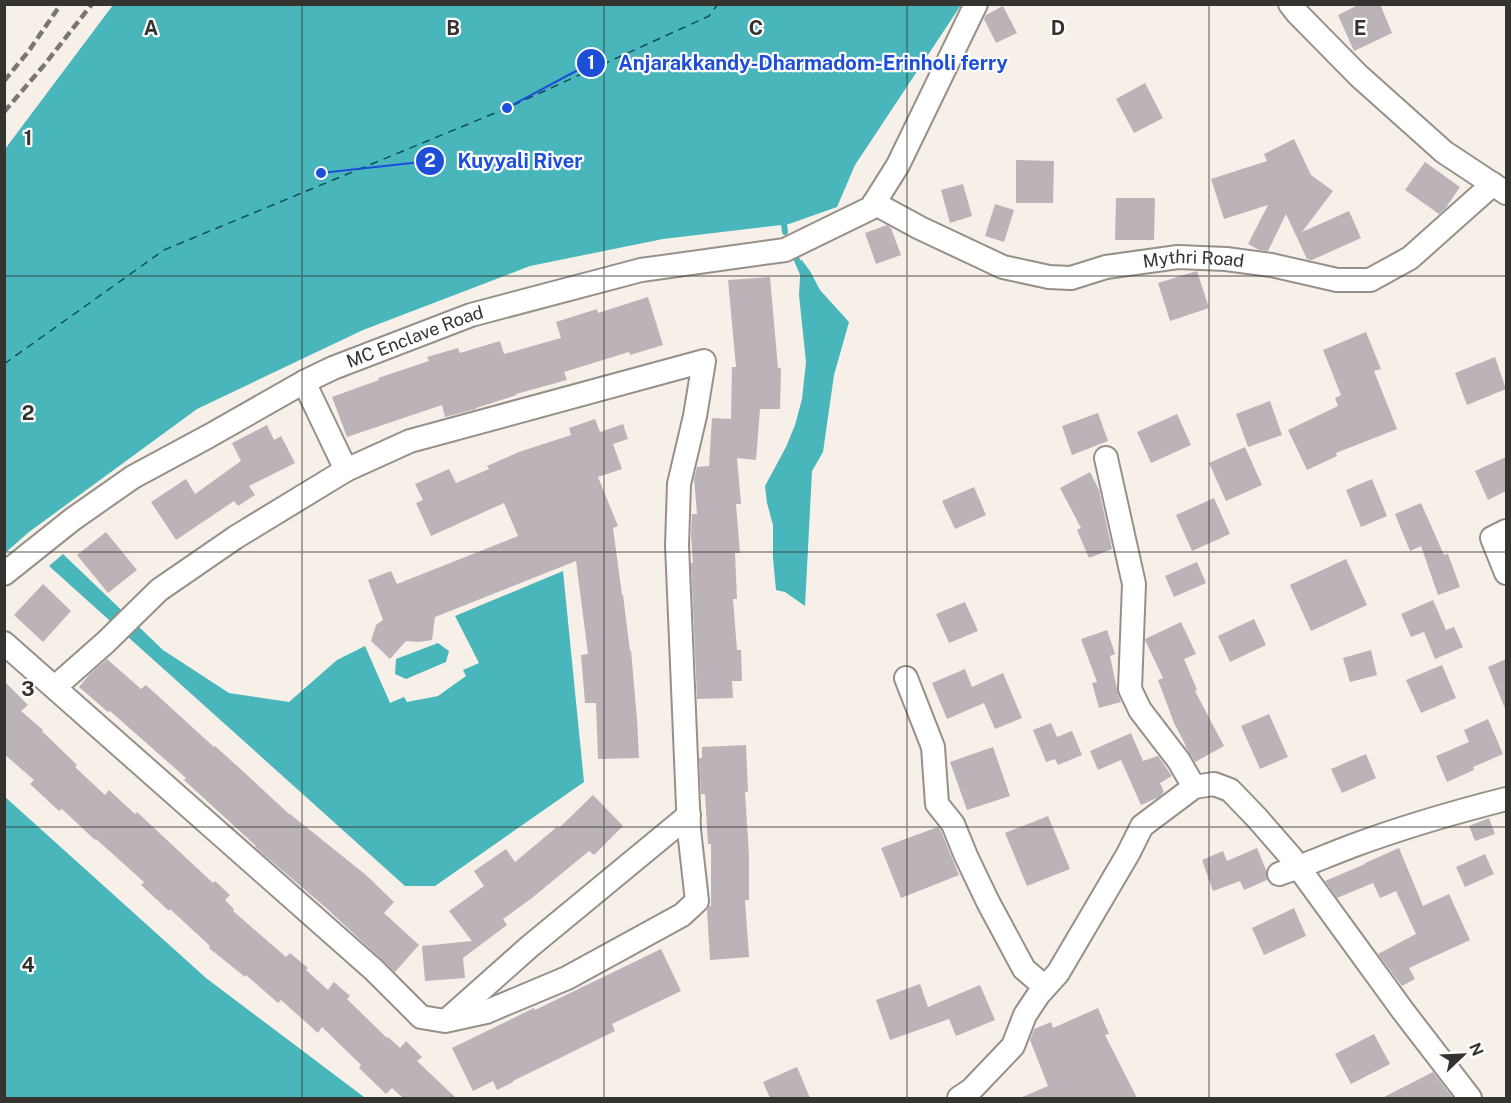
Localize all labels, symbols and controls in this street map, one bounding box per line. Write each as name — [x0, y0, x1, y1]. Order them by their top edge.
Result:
text: A — [144, 16, 158, 40]
text: B — [446, 16, 460, 40]
text: C — [749, 16, 763, 40]
text: D — [1051, 16, 1065, 40]
text: E — [1354, 16, 1366, 40]
callout: Anjarakkandy-Dharmadom-Erinholi ferry — [576, 44, 1019, 82]
text: Anjarakkandy-Dharmadom-Erinholi ferry — [618, 51, 1008, 75]
text: 1 — [587, 52, 595, 73]
text: 1 — [24, 126, 32, 150]
callout: Kuyyali River — [415, 142, 594, 180]
text: Kuyyali River — [458, 149, 582, 173]
text: 2 — [424, 150, 436, 171]
street label: Mythri Road — [1141, 246, 1246, 272]
street label: MC Enclave Road — [343, 301, 485, 372]
text: 2 — [22, 401, 34, 425]
text: 3 — [21, 677, 35, 701]
text: 4 — [21, 953, 35, 977]
north arrow — [1433, 1025, 1493, 1085]
text: N — [1465, 1040, 1488, 1059]

